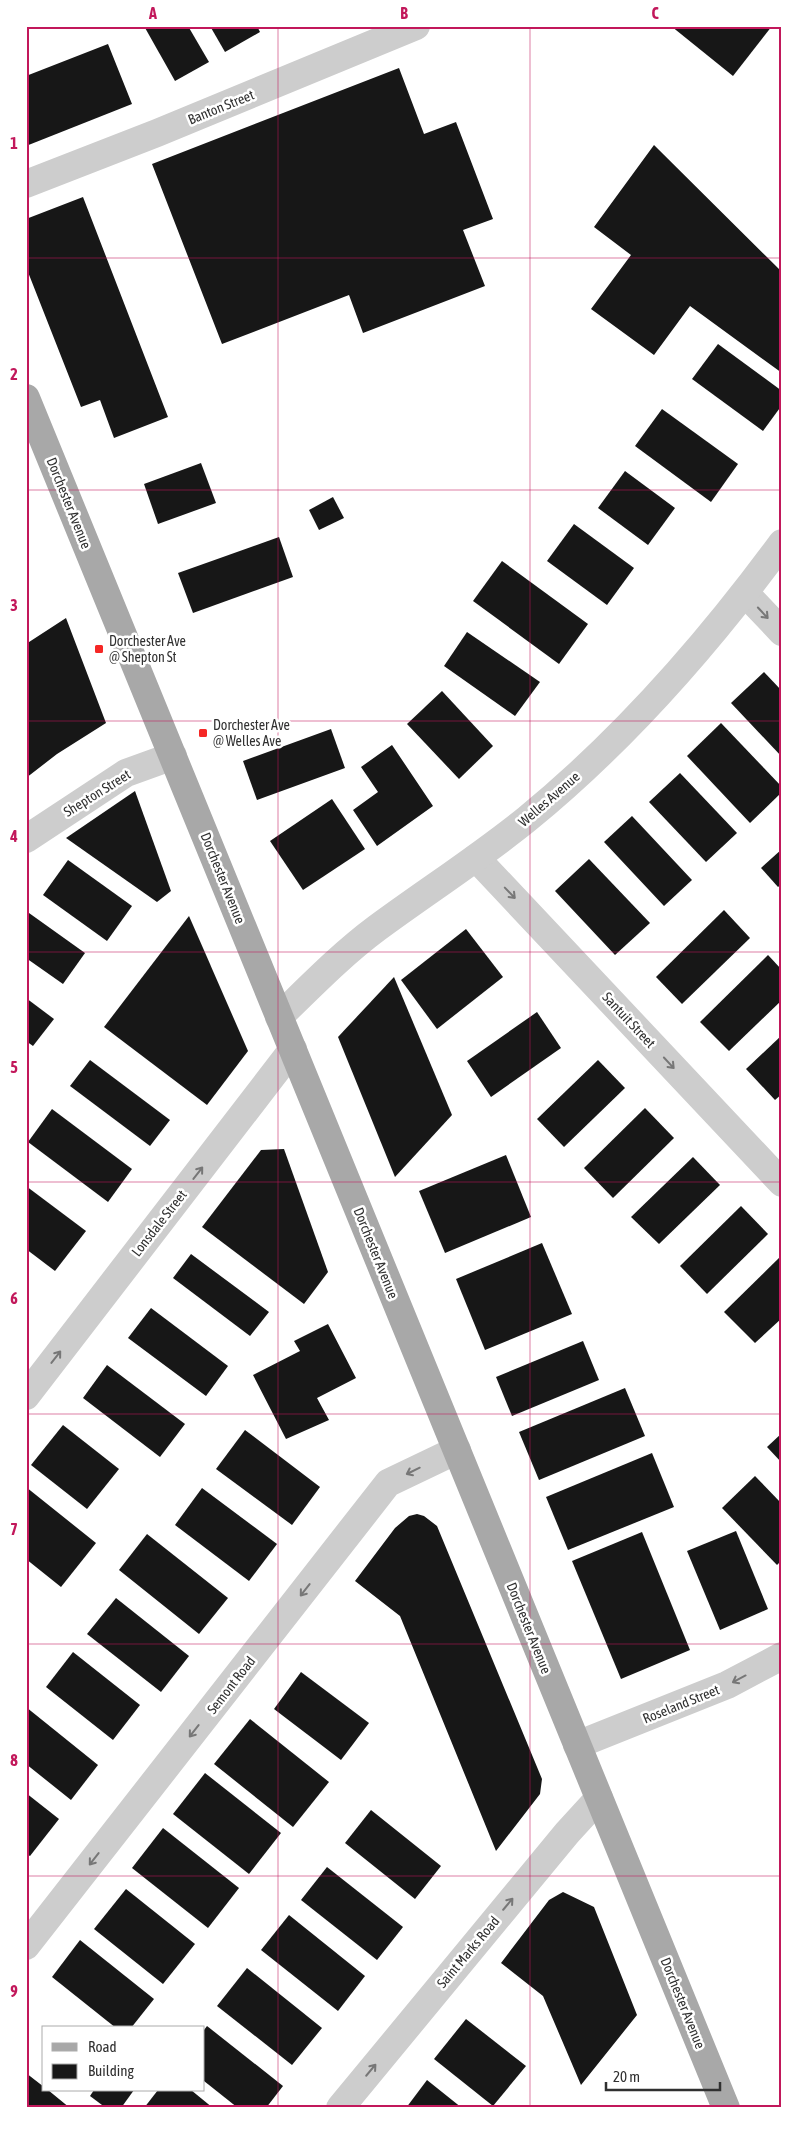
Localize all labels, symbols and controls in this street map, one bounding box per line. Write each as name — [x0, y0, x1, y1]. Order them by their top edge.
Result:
text: A — [148, 4, 157, 22]
text: B — [400, 4, 408, 22]
text: C — [651, 4, 659, 22]
street label: Banton Street — [186, 87, 256, 127]
text: 1 — [10, 134, 18, 152]
text: 2 — [10, 365, 18, 383]
street label: Dorchester Avenue — [43, 455, 95, 551]
text: 3 — [10, 596, 18, 614]
one-way arrow — [757, 606, 769, 619]
place label: Dorchester Ave @ Shepton St — [109, 633, 186, 665]
marker: Dorchester Ave @ Shepton St — [93, 643, 105, 655]
place label: Dorchester Ave @ Welles Ave — [213, 717, 290, 749]
marker: Dorchester Ave @ Welles Ave — [197, 727, 209, 739]
street label: Shepton Street — [61, 766, 133, 820]
street label: Welles Avenue — [515, 768, 583, 830]
text: 4 — [9, 827, 18, 845]
street label: Dorchester Avenue — [197, 830, 249, 926]
one-way arrow — [504, 887, 516, 900]
street label: Santuit Street — [599, 989, 659, 1051]
one-way arrow — [663, 1056, 675, 1069]
text: 5 — [10, 1058, 18, 1076]
one-way arrow — [192, 1167, 203, 1180]
street label: Lonsdale Street — [128, 1187, 190, 1259]
street label: Dorchester Avenue — [350, 1205, 402, 1301]
text: 6 — [10, 1289, 18, 1307]
one-way arrow — [50, 1351, 61, 1364]
one-way arrow — [406, 1467, 421, 1476]
text: 7 — [10, 1520, 18, 1538]
street label: Dorchester Avenue — [503, 1580, 555, 1676]
one-way arrow — [300, 1583, 311, 1596]
street label: Semont Road — [204, 1653, 258, 1717]
one-way arrow — [731, 1674, 746, 1684]
street label: Roseland Street — [640, 1681, 722, 1727]
one-way arrow — [189, 1725, 200, 1738]
text: 8 — [10, 1751, 18, 1769]
one-way arrow — [89, 1853, 100, 1866]
one-way arrow — [502, 1898, 513, 1911]
street label: Saint Marks Road — [434, 1913, 502, 1991]
street label: Dorchester Avenue — [657, 1955, 709, 2051]
text: 9 — [10, 1982, 18, 2000]
legend — [42, 2026, 205, 2092]
text: Road — [88, 2038, 117, 2055]
scale bar — [606, 2059, 719, 2091]
text: Building — [88, 2062, 134, 2079]
one-way arrow — [365, 2064, 376, 2077]
text: 20 m — [613, 2068, 640, 2085]

